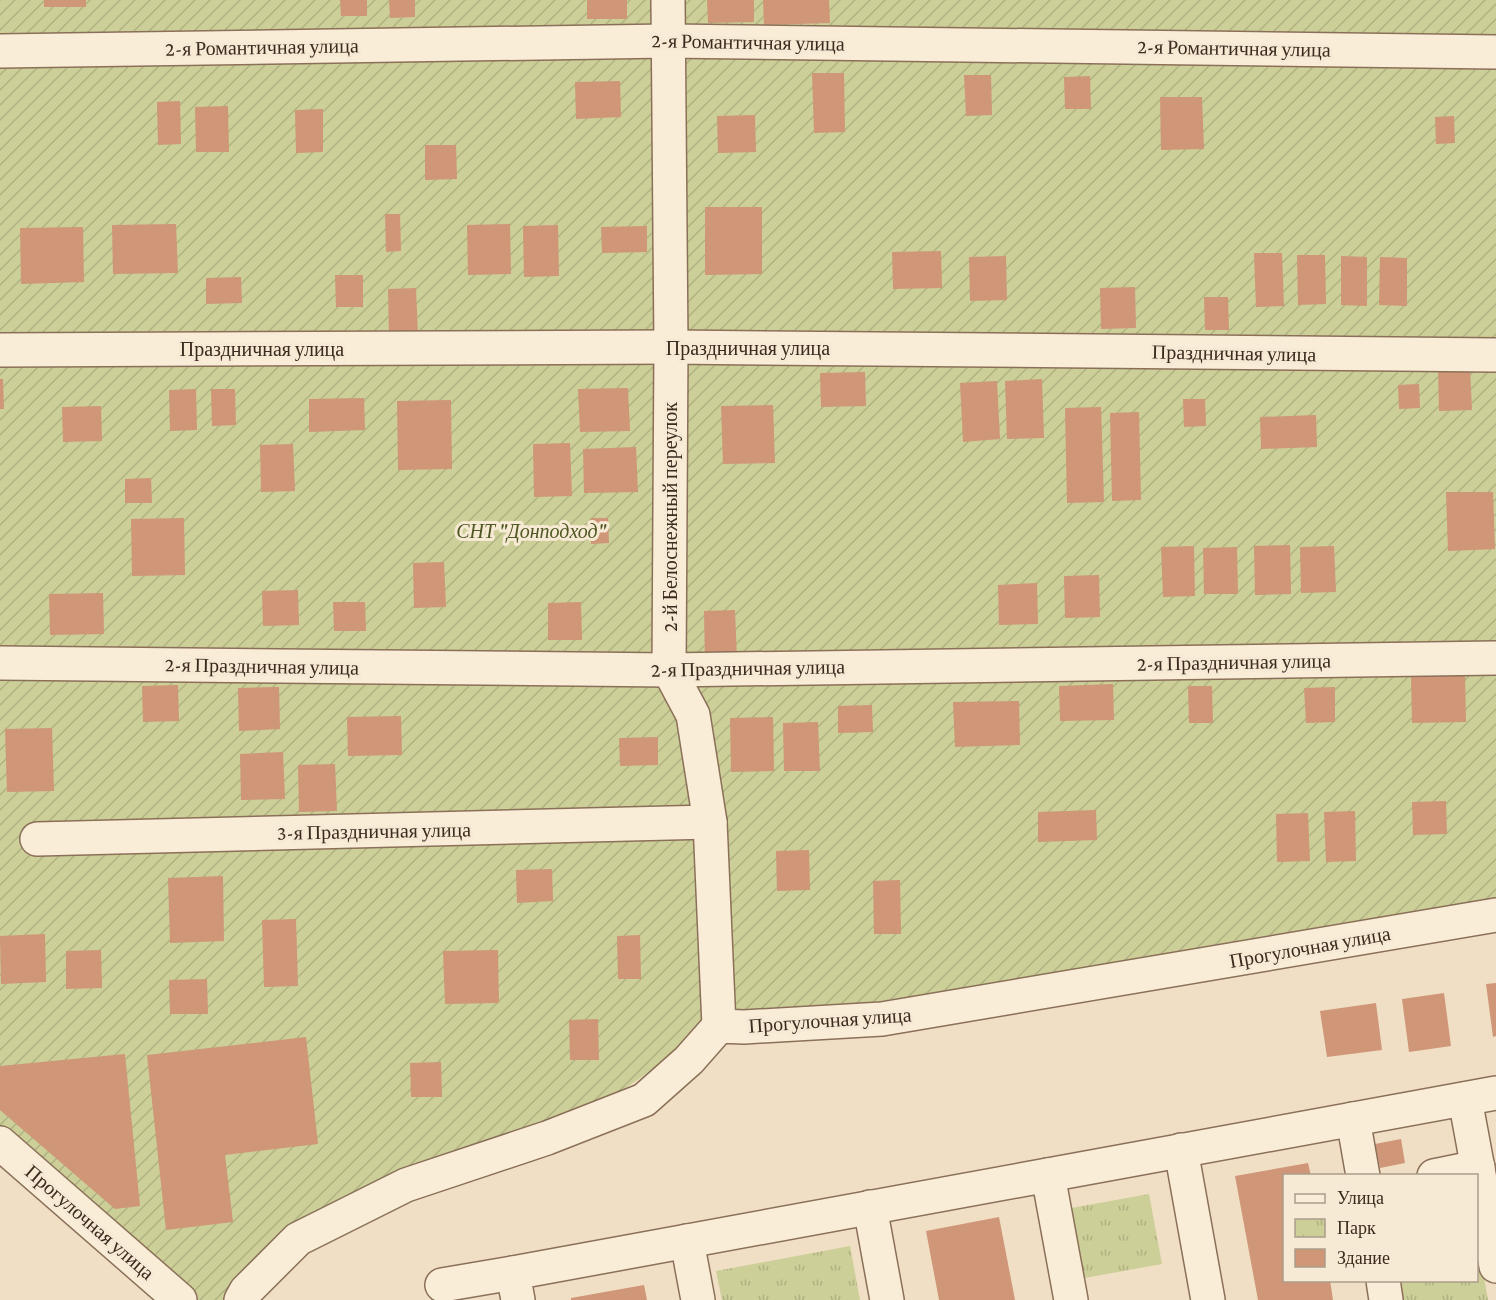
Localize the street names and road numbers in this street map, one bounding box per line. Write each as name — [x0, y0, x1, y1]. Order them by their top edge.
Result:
street label: 2-я Романтичная улица — [651, 29, 845, 56]
street label: 2-я Романтичная улица — [165, 34, 359, 61]
street label: 2-я Романтичная улица — [1137, 35, 1331, 62]
street label: Праздничная улица — [666, 337, 830, 360]
street label: Праздничная улица — [180, 338, 344, 361]
street label: Праздничная улица — [1152, 341, 1317, 366]
street label: 2-й Белоснежный переулок — [659, 402, 682, 632]
street label: 2-я Праздничная улица — [1137, 649, 1331, 676]
street label: 2-я Праздничная улица — [165, 653, 359, 680]
street label: 2-я Праздничная улица — [651, 655, 845, 682]
street label: 3-я Праздничная улица — [277, 818, 471, 845]
street label: Прогулочная улица — [1228, 922, 1393, 973]
street label: Прогулочная улица — [748, 1003, 912, 1038]
street label: Прогулочная улица — [21, 1160, 159, 1285]

